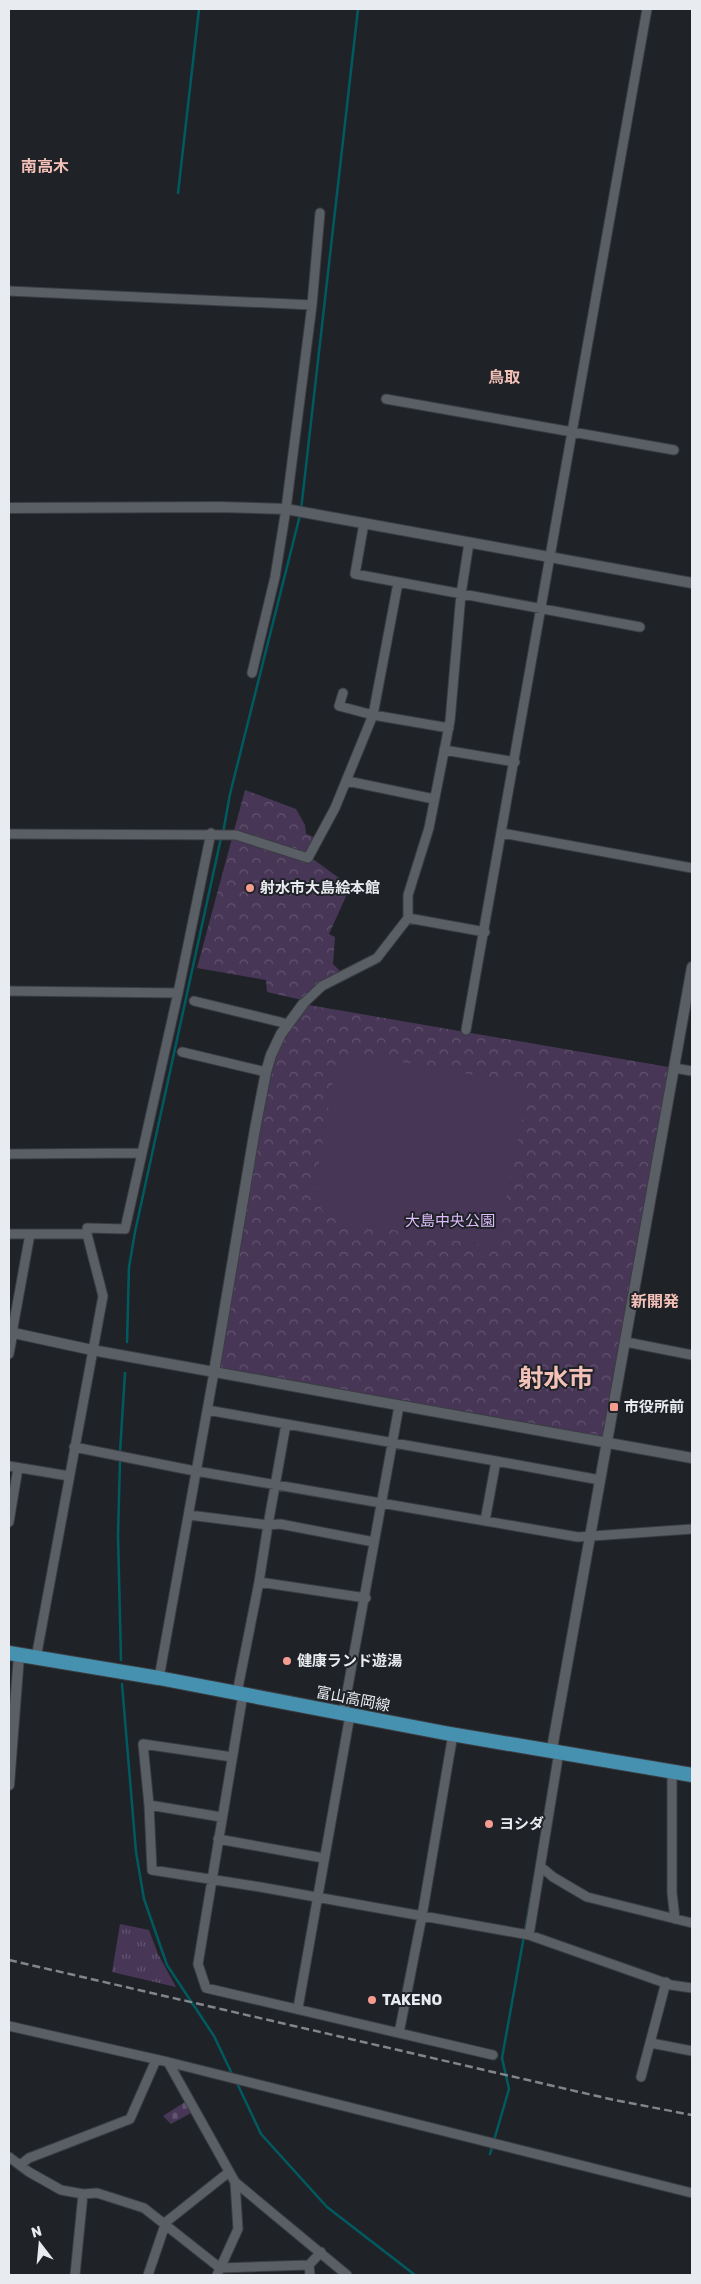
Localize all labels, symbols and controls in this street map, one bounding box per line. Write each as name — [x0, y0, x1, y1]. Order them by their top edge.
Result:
district label: 南高木 — [21, 157, 69, 176]
district label: 鳥取 — [488, 368, 520, 387]
place label: 射水市大島絵本館 — [260, 879, 380, 897]
marker: 射水市大島絵本館 — [244, 882, 256, 894]
park label: 大島中央公園 — [405, 1212, 495, 1230]
district label: 新開発 — [631, 1292, 679, 1311]
district label: 射水市 — [518, 1364, 594, 1393]
place label: 市役所前 — [624, 1398, 684, 1416]
marker: 市役所前 — [608, 1401, 620, 1413]
place label: 健康ランド遊湯 — [297, 1652, 402, 1670]
marker: 健康ランド遊湯 — [281, 1655, 293, 1667]
street label: 富山高岡線 — [314, 1683, 392, 1715]
place label: ヨシダ — [499, 1815, 544, 1833]
marker: ヨシダ — [483, 1818, 495, 1830]
place label: TAKENO — [382, 1991, 442, 2009]
marker: TAKENO — [366, 1994, 378, 2006]
north arrow — [15, 2219, 65, 2269]
text: N — [29, 2222, 44, 2242]

